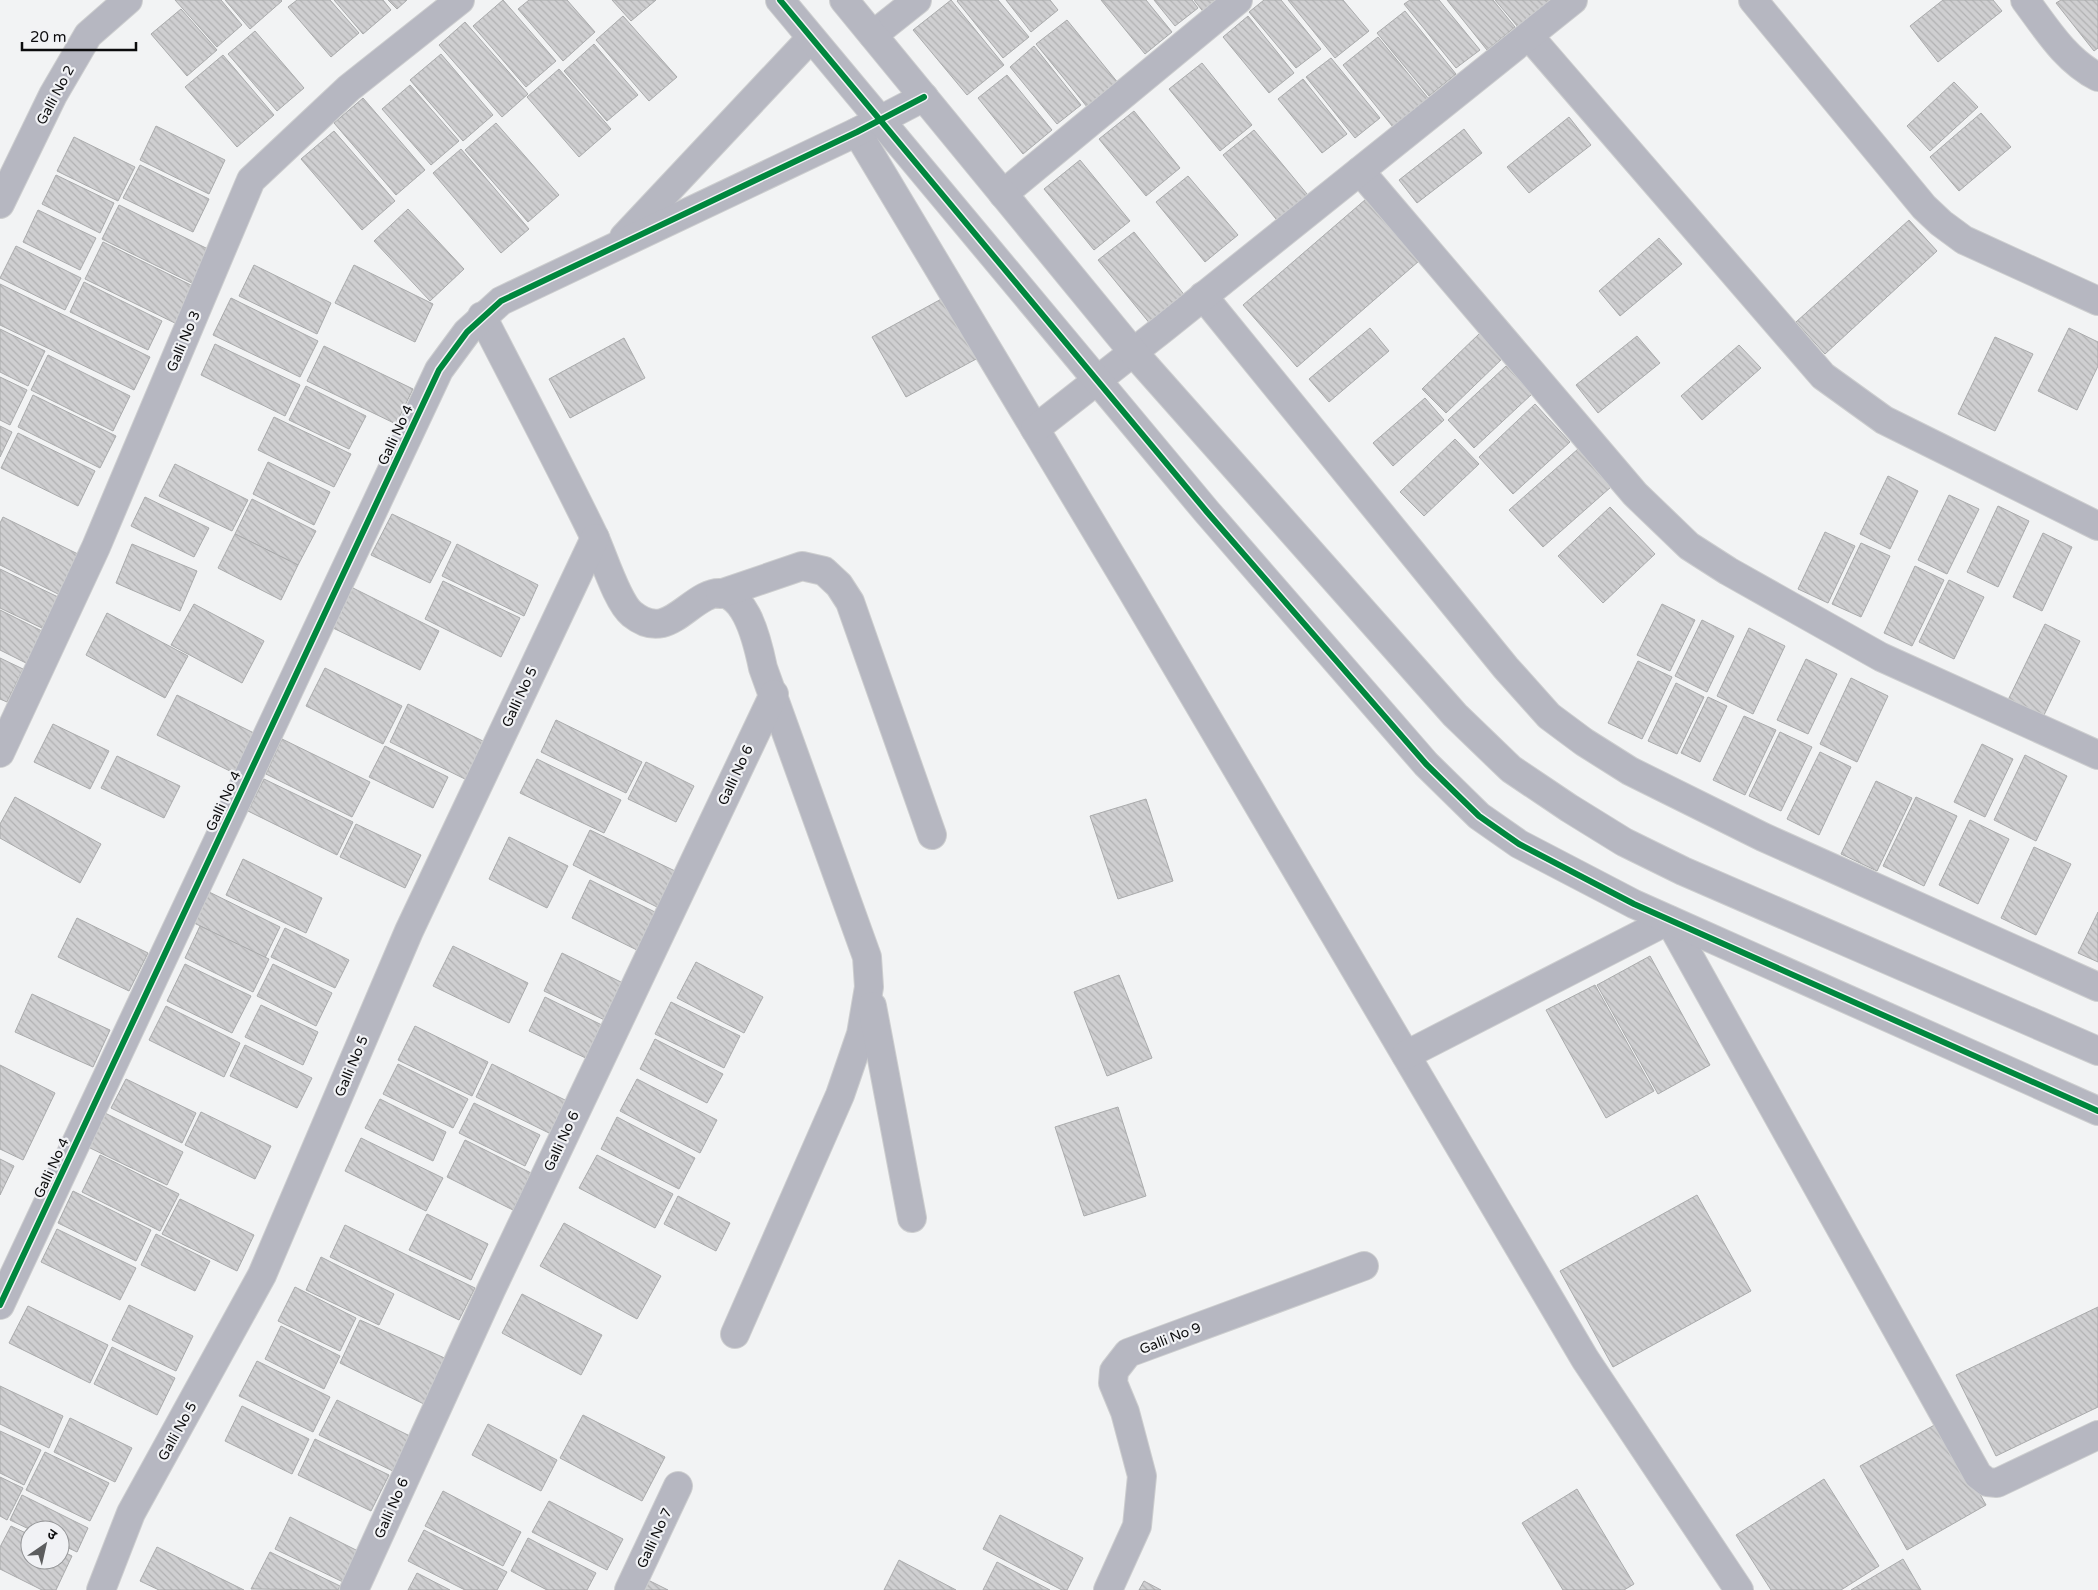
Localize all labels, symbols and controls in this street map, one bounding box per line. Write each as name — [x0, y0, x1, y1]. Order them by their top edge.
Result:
scale bar — [22, 20, 136, 52]
text: 20 m — [30, 28, 67, 46]
street label: Galli No 2 — [33, 63, 78, 128]
street label: Galli No 3 — [163, 308, 204, 374]
street label: Galli No 4 — [374, 402, 417, 468]
street label: Galli No 5 — [498, 664, 541, 730]
street label: Galli No 6 — [714, 742, 757, 808]
street label: Galli No 4 — [202, 768, 245, 834]
street label: Galli No 5 — [331, 1033, 372, 1099]
street label: Galli No 6 — [540, 1108, 583, 1174]
street label: Galli No 4 — [30, 1135, 73, 1201]
street label: Galli No 9 — [1137, 1319, 1203, 1358]
street label: Galli No 5 — [154, 1399, 201, 1464]
street label: Galli No 6 — [371, 1475, 412, 1541]
street label: Galli No 7 — [633, 1505, 676, 1571]
north arrow — [20, 1520, 70, 1570]
text: उ — [44, 1525, 61, 1544]

